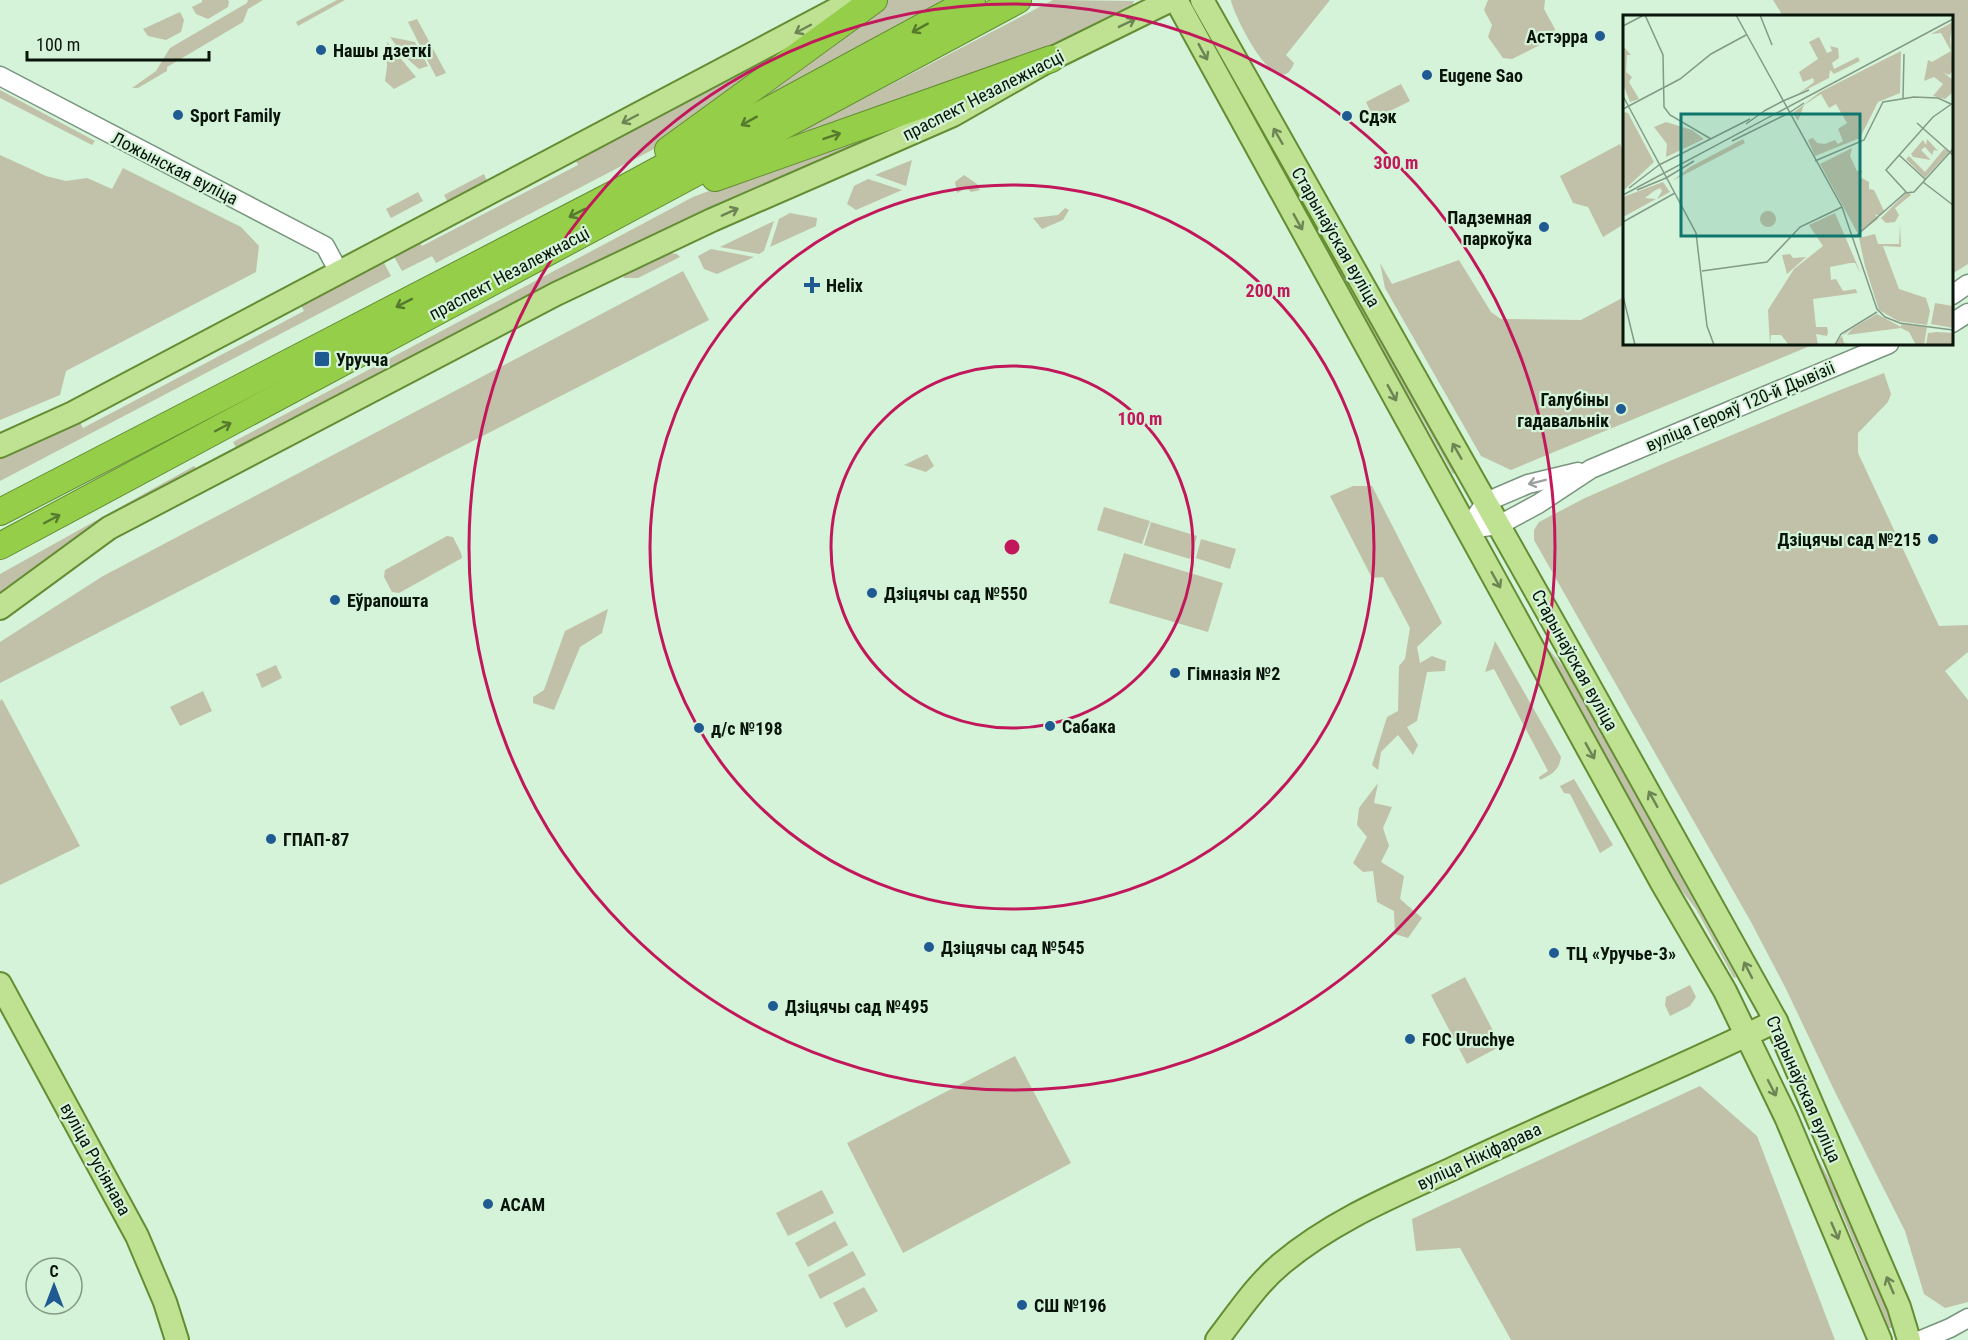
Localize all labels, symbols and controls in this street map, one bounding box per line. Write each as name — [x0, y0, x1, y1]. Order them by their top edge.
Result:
inset map — [1623, 15, 1953, 345]
one-way arrow — [1117, 17, 1135, 29]
one-way arrow — [912, 22, 929, 34]
one-way arrow — [794, 23, 812, 35]
scale bar — [27, 24, 208, 62]
place label: Астэрра — [1526, 26, 1588, 47]
marker: Астэрра — [1593, 29, 1607, 43]
text: 100 m — [36, 34, 80, 55]
place label: Нашы дзеткі — [333, 40, 431, 61]
one-way arrow — [1198, 42, 1209, 60]
marker: Нашы дзеткі — [314, 43, 328, 57]
street label: праспект Незалежнасці — [899, 45, 1067, 145]
place label: Eugene Sao — [1439, 65, 1523, 86]
marker: Eugene Sao — [1420, 68, 1434, 82]
place label: Sport Family — [190, 105, 281, 126]
place label: Сдэк — [1359, 106, 1397, 127]
marker: Sport Family — [171, 108, 185, 122]
marker: Сдэк — [1340, 109, 1354, 123]
one-way arrow — [621, 114, 639, 126]
one-way arrow — [741, 115, 758, 127]
street label: Ложынская вуліца — [108, 127, 242, 209]
one-way arrow — [1272, 127, 1283, 145]
one-way arrow — [822, 129, 841, 140]
text: 300 m — [1374, 152, 1418, 173]
street label: Старынаўская вуліца — [1287, 163, 1385, 311]
one-way arrow — [721, 206, 739, 217]
place label: Падземная паркоўка — [1447, 207, 1532, 249]
one-way arrow — [568, 208, 586, 220]
one-way arrow — [1292, 213, 1304, 230]
marker: Падземная паркоўка — [1537, 220, 1551, 234]
street label: праспект Незалежнасці — [425, 222, 593, 324]
place label: Helix — [826, 275, 863, 296]
marker: Helix — [803, 276, 821, 294]
text: 200 m — [1246, 280, 1290, 301]
one-way arrow — [396, 297, 413, 309]
place label: Уручча — [336, 349, 388, 370]
marker: Уручча — [313, 350, 331, 368]
street label: вуліца Герояў 120-й Дывізіі — [1642, 357, 1838, 455]
one-way arrow — [1386, 384, 1398, 401]
place label: Галубіны гадавальнік — [1517, 389, 1609, 431]
marker: Галубіны гадавальнік — [1614, 402, 1628, 416]
text: 100 m — [1118, 408, 1162, 429]
one-way arrow — [214, 421, 232, 432]
one-way arrow — [1451, 443, 1463, 460]
one-way arrow — [1528, 476, 1547, 488]
one-way arrow — [42, 513, 60, 524]
place label: Дзіцячы сад №215 — [1778, 529, 1921, 550]
marker: Дзіцячы сад №215 — [1926, 532, 1940, 546]
centre of rings — [1002, 537, 1022, 557]
one-way arrow — [1490, 571, 1502, 588]
place label: Дзіцячы сад №550 — [884, 583, 1028, 604]
marker: Дзіцячы сад №550 — [865, 586, 879, 600]
street label: Старынаўская вуліца — [1527, 586, 1623, 734]
place label: Еўрапошта — [347, 590, 428, 611]
marker: Еўрапошта — [328, 593, 342, 607]
place label: Гімназія №2 — [1187, 663, 1280, 684]
marker: Гімназія №2 — [1168, 666, 1182, 680]
place label: Сабака — [1062, 716, 1116, 737]
place label: д/с №198 — [711, 718, 783, 739]
marker: Сабака — [1043, 719, 1057, 733]
marker: д/с №198 — [692, 721, 706, 735]
one-way arrow — [1584, 742, 1596, 759]
one-way arrow — [1647, 791, 1659, 808]
place label: ГПАП-87 — [283, 829, 349, 850]
marker: ГПАП-87 — [264, 832, 278, 846]
place label: Дзіцячы сад №545 — [941, 937, 1085, 958]
marker: Дзіцячы сад №545 — [922, 940, 936, 954]
place label: ТЦ «Уручье-3» — [1566, 943, 1676, 964]
marker: ТЦ «Уручье-3» — [1547, 946, 1561, 960]
one-way arrow — [1742, 961, 1753, 979]
place label: Дзіцячы сад №495 — [785, 996, 929, 1017]
marker: Дзіцячы сад №495 — [766, 999, 780, 1013]
street label: Старынаўская вуліца — [1762, 1012, 1846, 1166]
place label: FOC Uruchye — [1422, 1029, 1515, 1050]
marker: FOC Uruchye — [1403, 1032, 1417, 1046]
one-way arrow — [1766, 1079, 1778, 1096]
street label: вуліца Русіянава — [56, 1099, 136, 1219]
street label: вуліца Нікіфарава — [1413, 1118, 1545, 1194]
place label: АСАМ — [500, 1194, 545, 1215]
marker: АСАМ — [481, 1197, 495, 1211]
one-way arrow — [1830, 1221, 1841, 1239]
north arrow — [24, 1256, 84, 1316]
text: С — [49, 1262, 59, 1281]
one-way arrow — [1883, 1276, 1894, 1294]
place label: СШ №196 — [1034, 1295, 1106, 1316]
marker: СШ №196 — [1015, 1298, 1029, 1312]

